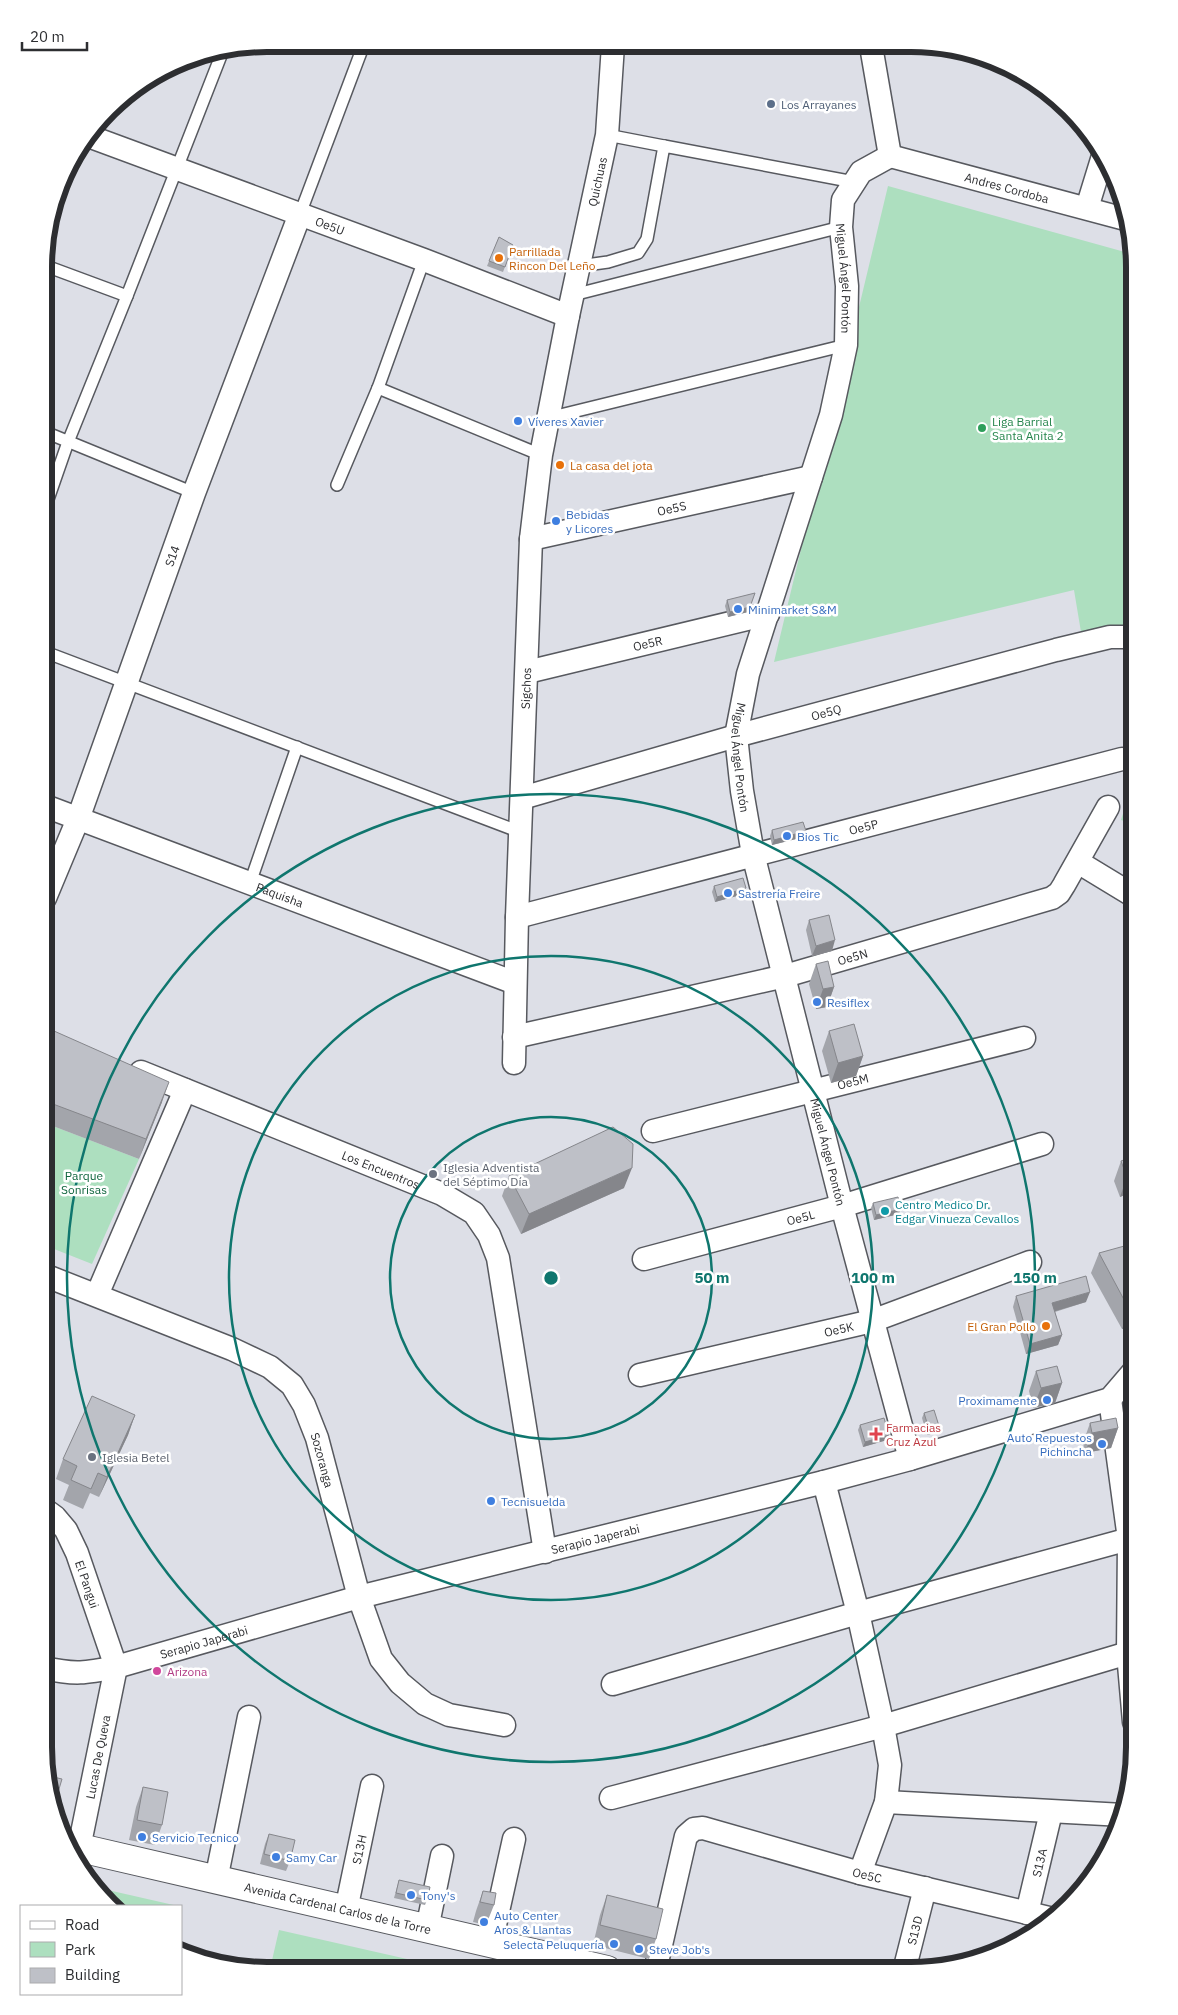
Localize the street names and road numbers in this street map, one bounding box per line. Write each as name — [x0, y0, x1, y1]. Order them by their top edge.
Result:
street label: Quichuas — [584, 155, 610, 208]
street label: Andres Cordoba — [963, 169, 1051, 206]
street label: Oe5U — [313, 213, 347, 238]
street label: Miguel Ángel Pontón — [833, 223, 855, 334]
street label: Oe5S — [656, 497, 688, 518]
street label: S14 — [161, 543, 182, 568]
street label: Oe5R — [631, 632, 664, 654]
street label: Sigchos — [517, 667, 534, 709]
street label: Miguel Ángel Pontón — [728, 701, 753, 813]
street label: Oe5Q — [809, 701, 843, 723]
street label: Oe5P — [847, 816, 880, 838]
street label: Paquisha — [254, 879, 306, 910]
street label: Oe5N — [836, 945, 869, 968]
street label: Oe5M — [835, 1070, 870, 1092]
street label: Miguel Ángel Pontón — [807, 1096, 849, 1207]
street label: Los Encuentros — [340, 1147, 422, 1192]
street label: Oe5L — [785, 1206, 816, 1228]
street label: Oe5K — [822, 1318, 855, 1339]
street label: Sozoranga — [308, 1430, 337, 1490]
street label: Serapio Japerabi — [549, 1520, 641, 1557]
street label: El Pangui — [73, 1558, 103, 1610]
street label: Serapio Japerabi — [158, 1622, 249, 1662]
street label: Lucas De Queva — [82, 1713, 114, 1800]
street label: S13H — [348, 1833, 369, 1865]
street label: S13A — [1028, 1846, 1050, 1878]
street label: Oe5C — [851, 1864, 884, 1886]
street label: Avenida Cardenal Carlos de la Torre — [243, 1879, 433, 1937]
street label: S13D — [903, 1914, 925, 1946]

